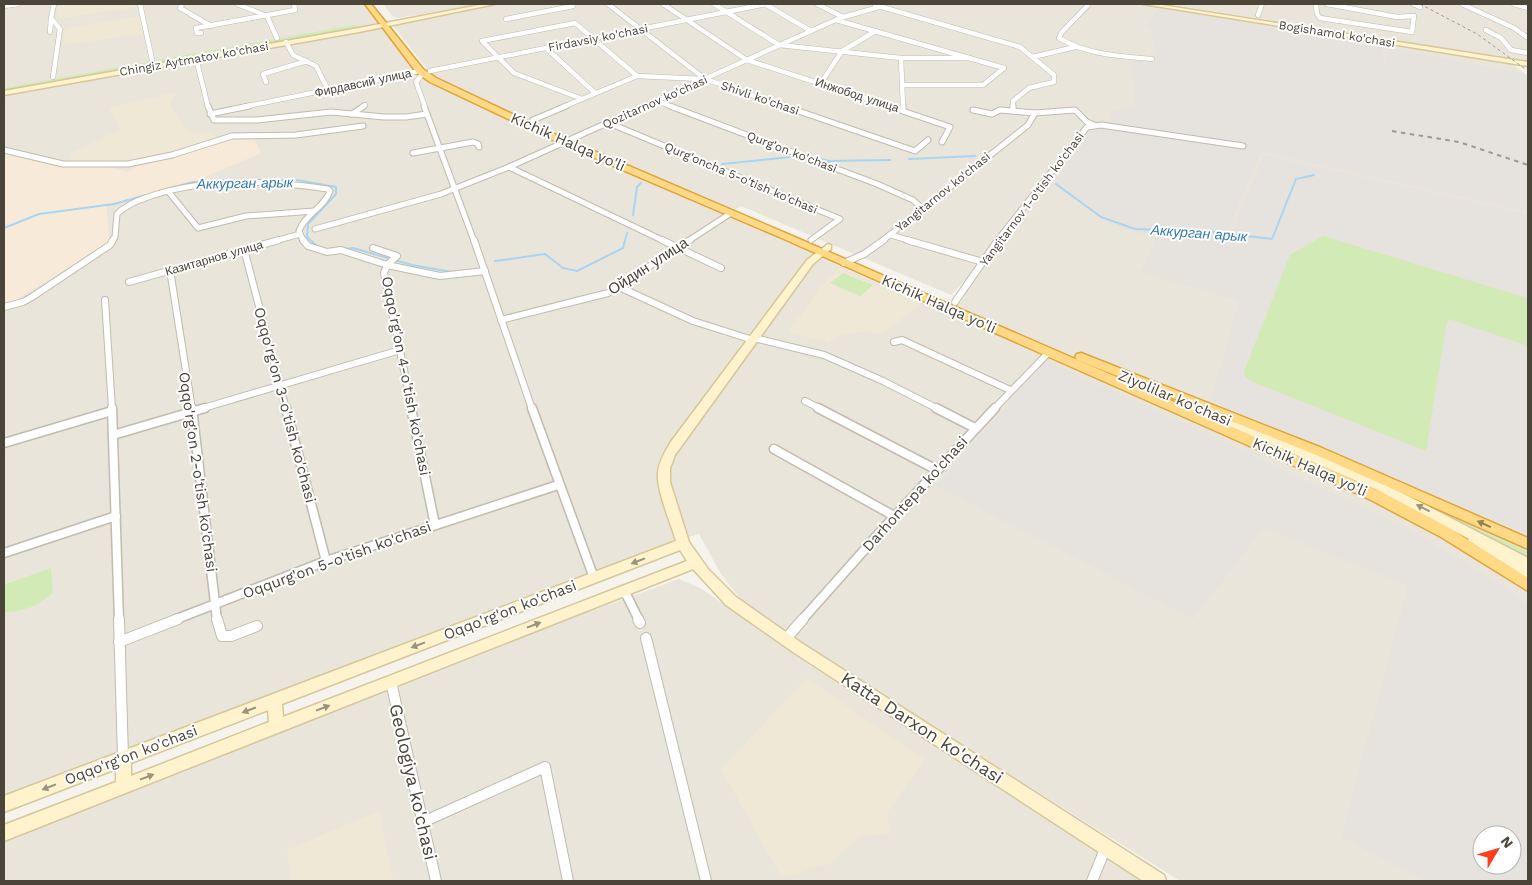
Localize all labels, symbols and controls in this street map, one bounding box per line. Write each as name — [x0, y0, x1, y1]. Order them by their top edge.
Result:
street label: Bogishamol ko'chasi — [1278, 18, 1396, 50]
street label: Firdavsiy ko'chasi — [547, 21, 649, 55]
street label: Chingiz Aytmatov ko'chasi — [118, 39, 270, 79]
street label: Фирдавсий улица — [313, 66, 413, 100]
street label: Qozitarnov ko'chasi — [600, 72, 710, 132]
street label: Инжобод улица — [813, 75, 901, 115]
street label: Shivli ko'chasi — [719, 78, 801, 118]
street label: Kichik Halqa yo'li — [508, 109, 628, 175]
street label: Qurg'on ko'chasi — [745, 128, 839, 176]
street label: Yangitarnov 1-o'tish ko'chasi — [977, 129, 1087, 269]
street label: Qurg'oncha 5-o'tish ko'chasi — [662, 139, 820, 217]
street label: Yangitarnov ko'chasi — [893, 150, 993, 234]
water label: Аккурган арык — [195, 174, 295, 192]
water label: Аккурган арык — [1149, 222, 1249, 244]
street label: Ойдин улица — [605, 233, 692, 299]
street label: Казитарнов улица — [163, 237, 265, 279]
street label: Kichik Halqa yo'li — [879, 271, 999, 337]
street label: Oqqo'rg'on 4-o'tish ko'chasi — [378, 275, 434, 477]
street label: Oqqo'rg'on 3-o'tish ko'chasi — [250, 305, 320, 505]
street label: Ziyolilar ko'chasi — [1116, 366, 1234, 430]
street label: Oqqo'rg'on 2-o'tish ko'chasi — [175, 371, 221, 573]
street label: Darhontepa ko'chasi — [859, 433, 971, 555]
street label: Kichik Halqa yo'li — [1250, 434, 1370, 500]
one-way arrow — [1416, 504, 1430, 512]
street label: Oqqurg'on 5-o'tish ko'chasi — [240, 517, 434, 603]
one-way arrow — [1477, 520, 1491, 528]
one-way arrow — [630, 557, 645, 565]
street label: Oqqo'rg'on ko'chasi — [441, 576, 579, 644]
one-way arrow — [527, 621, 542, 629]
one-way arrow — [410, 642, 425, 650]
street label: Katta Darxon ko'chasi — [837, 667, 1007, 788]
street label: Geologiya ko'chasi — [385, 702, 442, 862]
one-way arrow — [316, 704, 330, 712]
one-way arrow — [242, 707, 257, 714]
street label: Oqqo'rg'on ko'chasi — [62, 721, 200, 789]
one-way arrow — [140, 773, 155, 781]
one-way arrow — [41, 783, 56, 791]
north arrow — [1472, 825, 1522, 875]
text: N — [1498, 833, 1517, 851]

